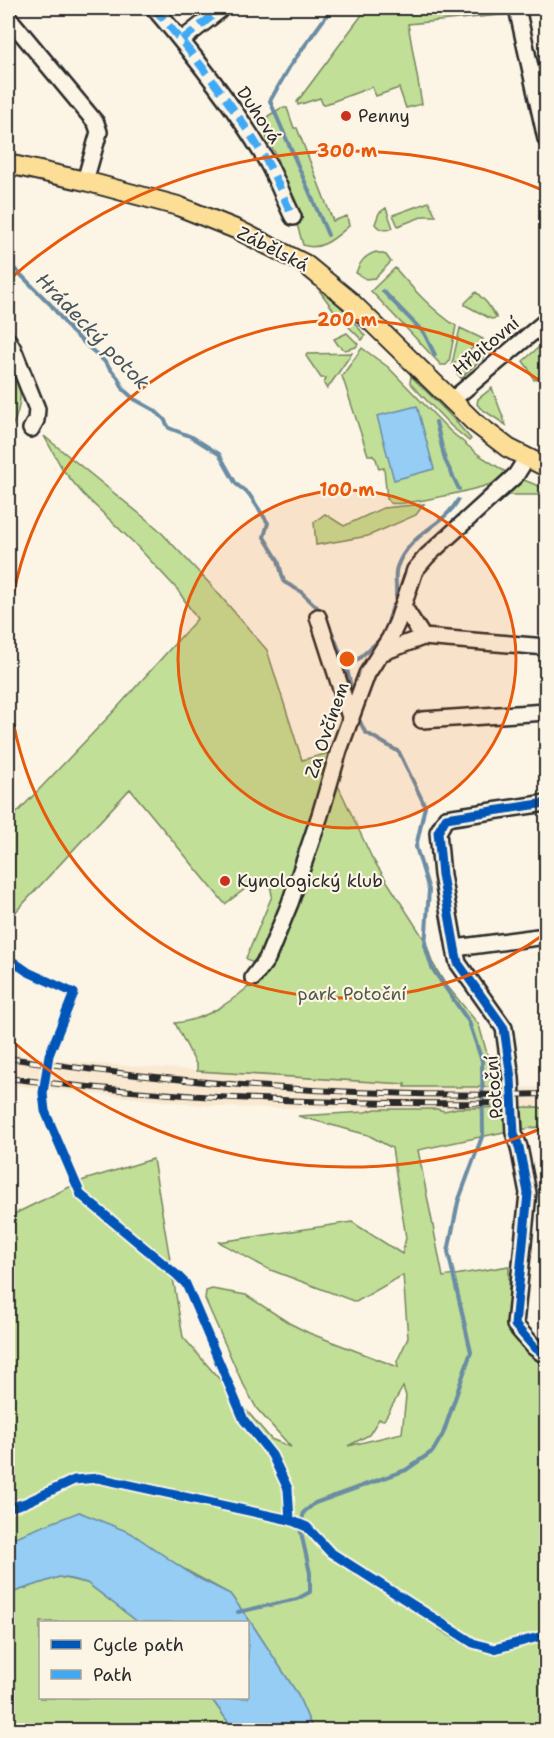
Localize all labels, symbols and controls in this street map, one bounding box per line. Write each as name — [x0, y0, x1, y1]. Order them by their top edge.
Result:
street label: Duhová — [231, 82, 287, 148]
place label: Penny — [358, 104, 410, 128]
marker: Penny — [339, 109, 353, 123]
text: 300 m — [317, 139, 378, 163]
street label: Zábělská — [233, 221, 313, 277]
water label: Hrádecký potok — [30, 267, 156, 396]
text: 200 m — [317, 308, 378, 332]
street label: Hřbitovní — [448, 311, 524, 381]
text: 100 m — [319, 478, 375, 502]
centre of rings — [337, 649, 357, 669]
street label: Za Ovčínem — [299, 679, 355, 781]
place label: Kynologický klub — [237, 869, 383, 893]
marker: Kynologický klub — [218, 874, 232, 888]
park label: park Potoční — [298, 982, 406, 1006]
street label: Potoční — [479, 1054, 509, 1120]
legend — [39, 1621, 249, 1699]
text: Cycle path — [93, 1633, 184, 1657]
text: Path — [93, 1663, 132, 1687]

